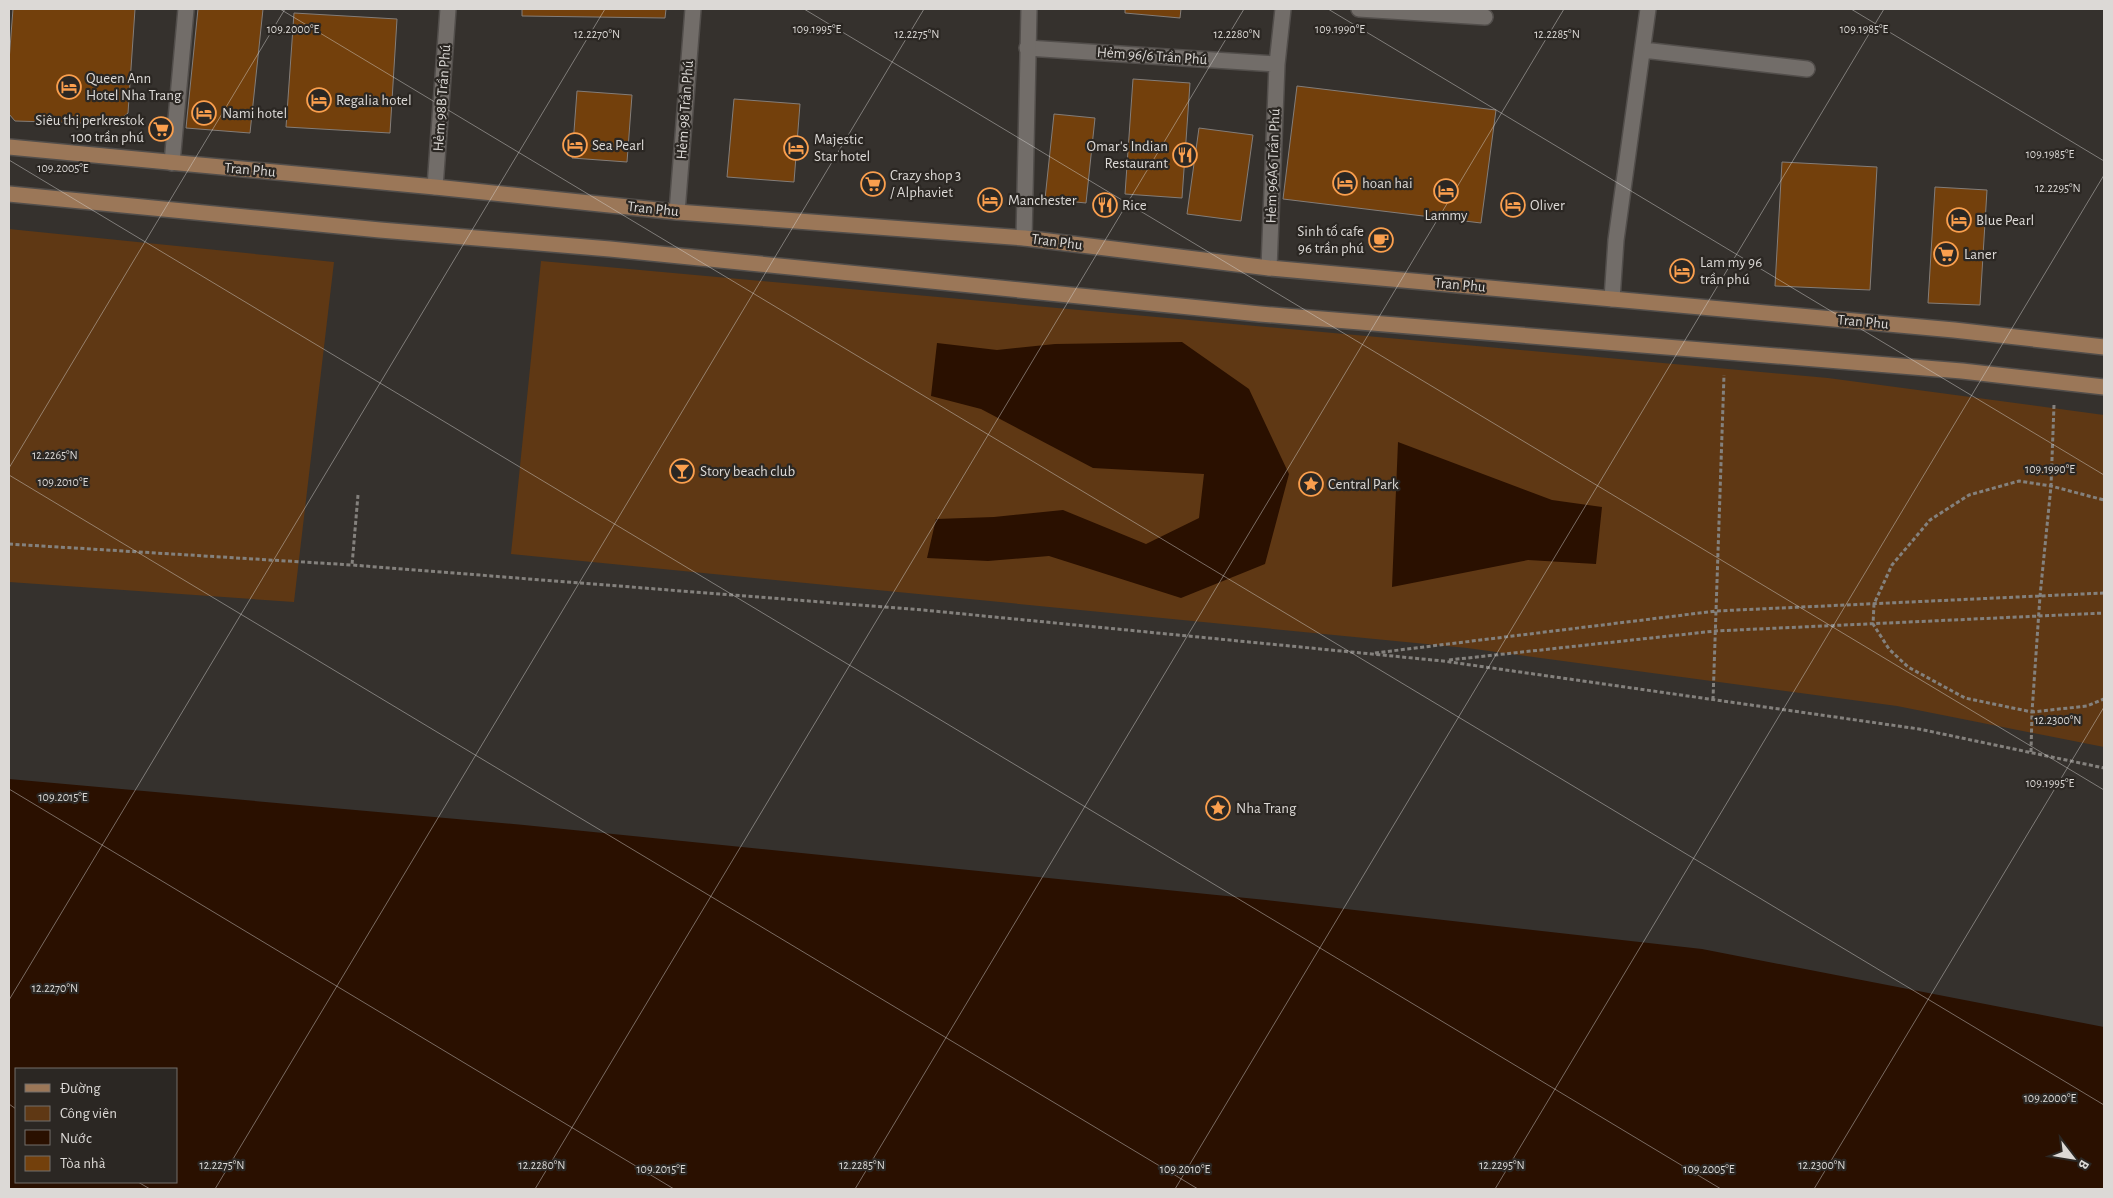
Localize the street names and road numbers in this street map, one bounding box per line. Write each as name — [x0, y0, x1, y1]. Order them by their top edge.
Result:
street label: Hẻm 98B Trần Phú — [431, 44, 453, 152]
street label: Hẻm 96/6 Trần Phú — [1096, 45, 1208, 67]
street label: Hẻm 98 Trần Phú — [674, 60, 696, 160]
street label: Hẻm 96A6 Trần Phú — [1263, 108, 1283, 224]
street label: Tran Phu — [224, 160, 277, 180]
street label: Tran Phu — [627, 199, 680, 219]
street label: Tran Phu — [1031, 231, 1084, 253]
street label: Tran Phu — [1434, 275, 1487, 295]
street label: Tran Phu — [1837, 312, 1890, 332]

